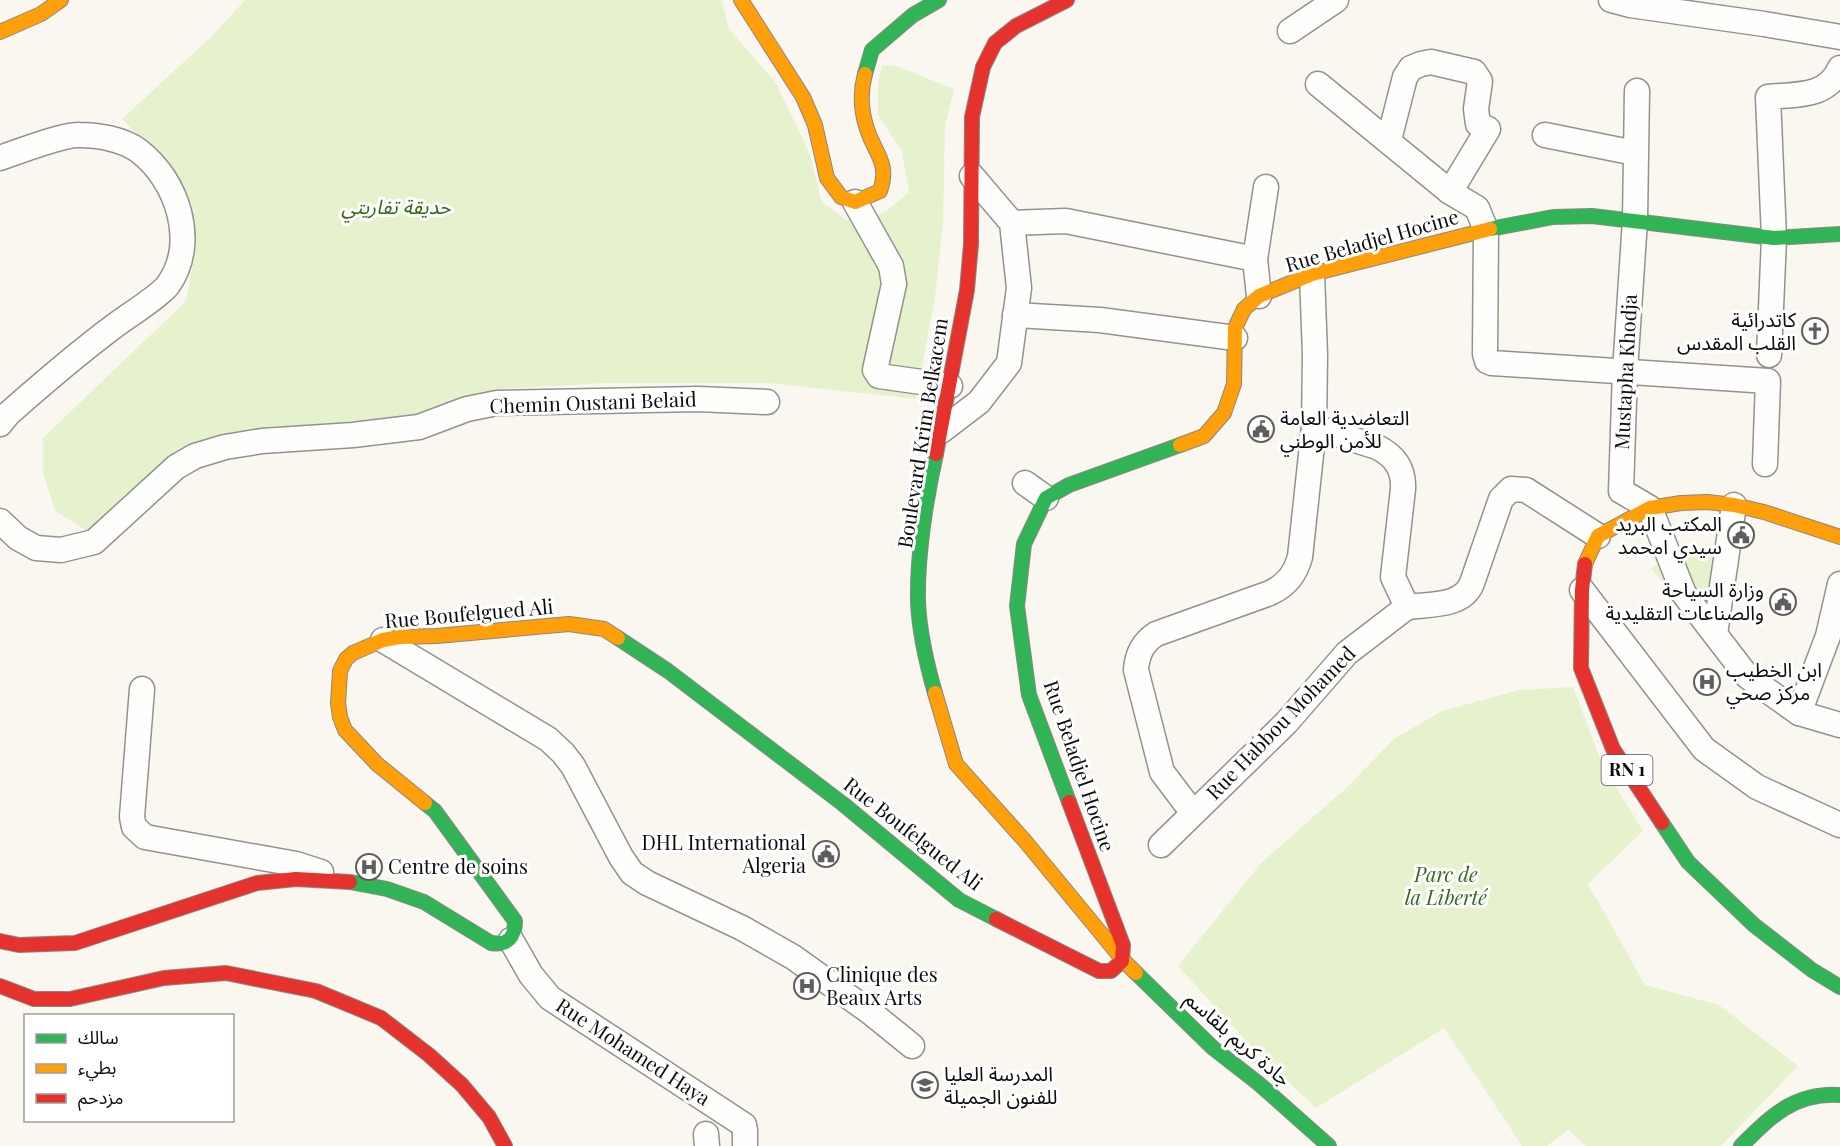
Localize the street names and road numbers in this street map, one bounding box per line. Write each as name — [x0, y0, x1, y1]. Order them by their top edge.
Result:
street label: Rue Beladjel Hocine — [1282, 202, 1461, 277]
street label: Mustapha Khodja — [1607, 293, 1642, 450]
street label: Boulevard Krim Belkacem — [890, 316, 953, 550]
street label: Chemin Oustani Belaid — [489, 384, 697, 419]
street label: Rue Boufelgued Ali — [383, 592, 554, 633]
street label: Rue Habbou Mohamed — [1199, 639, 1361, 805]
street label: Rue Beladjel Hocine — [1038, 676, 1122, 855]
road number: RN 1 — [1602, 755, 1652, 785]
street label: Rue Boufelgued Ali — [839, 770, 989, 896]
street label: جادة كريم بلقاسم — [1178, 984, 1298, 1094]
street label: Rue Mohamed Haya — [552, 991, 716, 1111]

